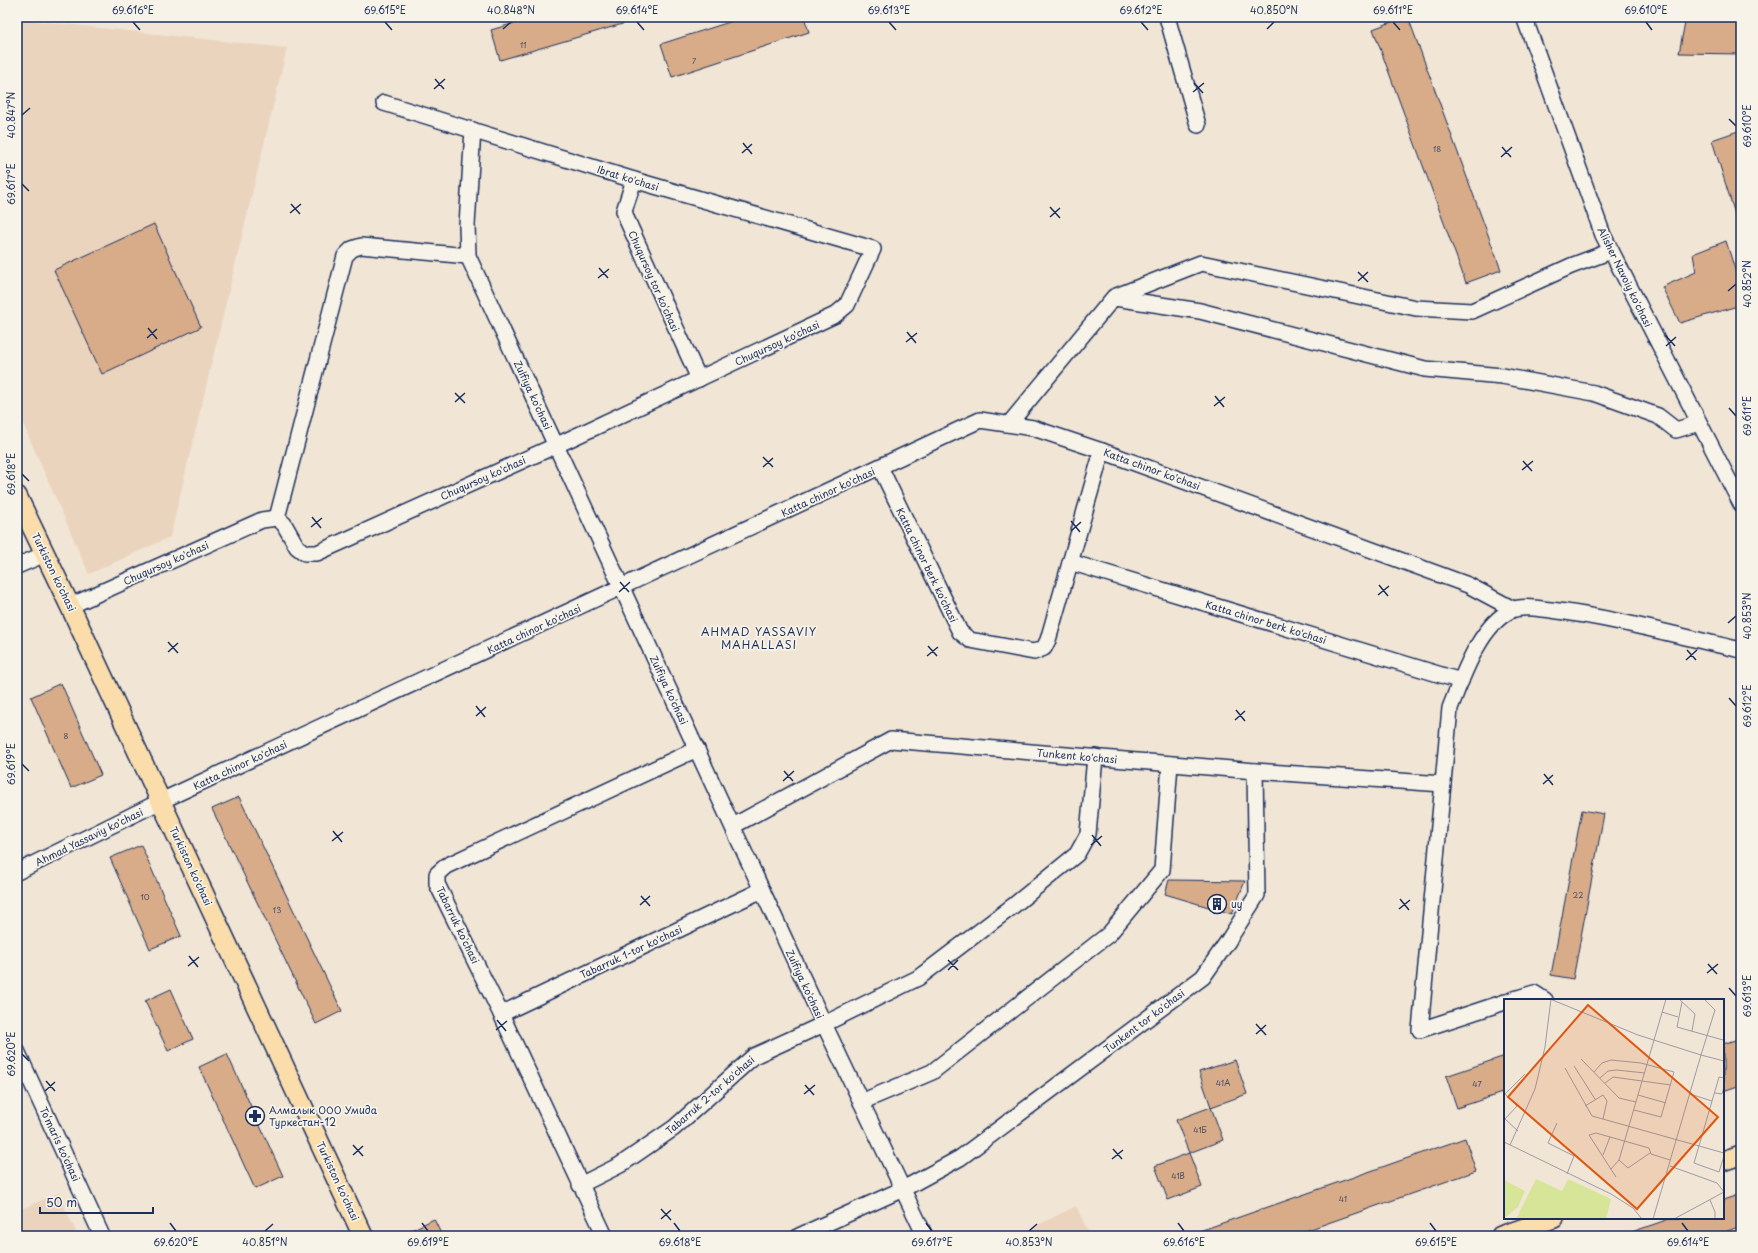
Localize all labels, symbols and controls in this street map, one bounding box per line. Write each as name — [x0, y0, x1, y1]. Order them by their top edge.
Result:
text: 69.616°E — [112, 2, 154, 17]
text: 69.615°E — [364, 2, 406, 17]
text: 40.848°N — [487, 2, 535, 17]
text: 69.614°E — [616, 2, 658, 17]
text: 69.613°E — [868, 2, 910, 17]
text: 69.612°E — [1120, 2, 1162, 17]
text: 40.850°N — [1250, 2, 1298, 17]
text: 69.611°E — [1373, 2, 1413, 17]
text: 69.610°E — [1624, 2, 1668, 17]
house number: 11 — [520, 39, 526, 51]
house number: 7 — [692, 55, 697, 67]
text: 40.847°N — [3, 91, 18, 138]
text: 69.610°E — [1739, 104, 1754, 148]
house number: 18 — [1433, 143, 1441, 155]
street label: Ibrat ko'chasi — [595, 161, 661, 194]
text: 69.617°E — [3, 163, 18, 205]
street label: Alisher Navoiy ko'chasi — [1594, 224, 1656, 330]
street label: Chuqursoy tor ko'chasi — [624, 228, 684, 334]
text: 40.852°N — [1739, 260, 1754, 308]
street label: Chuqursoy ko'chasi — [732, 316, 822, 370]
street label: Zulfiya ko'chasi — [510, 358, 556, 432]
text: 69.611°E — [1739, 396, 1754, 436]
street label: Katta chinor ko'chasi — [1102, 444, 1203, 493]
street label: Chuqursoy ko'chasi — [438, 452, 528, 504]
text: 69.618°E — [3, 453, 18, 495]
street label: Katta chinor ko'chasi — [778, 463, 877, 520]
street label: Katta chinor berk ko'chasi — [893, 505, 962, 625]
street label: Turkiston ko'chasi — [29, 530, 80, 614]
street label: Chuqursoy ko'chasi — [121, 537, 211, 589]
text: 40.853°N — [1739, 592, 1754, 640]
street label: Katta chinor berk ko'chasi — [1204, 596, 1329, 647]
street label: Katta chinor ko'chasi — [484, 600, 583, 657]
district label: AHMAD YASSAVIY MAHALLASI — [701, 623, 817, 653]
street label: Zulfiya ko'chasi — [646, 653, 692, 727]
text: 69.612°E — [1739, 685, 1754, 727]
house number: 8 — [64, 730, 69, 742]
street label: Katta chinor ko'chasi — [190, 736, 289, 793]
text: 69.619°E — [3, 743, 18, 785]
street label: Tunkent ko'chasi — [1036, 745, 1118, 767]
street label: Ahmad Yassaviy ko'chasi — [32, 804, 146, 870]
street label: Turkiston ko'chasi — [166, 824, 216, 908]
street label: Tabarruk ko'chasi — [433, 884, 484, 966]
house number: 22 — [1573, 889, 1583, 901]
house number: 10 — [140, 891, 150, 903]
building icon: uy — [1206, 893, 1228, 915]
place label: uy — [1231, 896, 1243, 911]
house number: 13 — [273, 904, 281, 916]
street label: Tabarruk 1-tor ko'chasi — [577, 921, 684, 982]
street label: Zulfiya ko'chasi — [782, 947, 828, 1021]
text: 69.613°E — [1739, 975, 1754, 1017]
street label: Tunkent tor ko'chasi — [1100, 985, 1187, 1056]
inset map — [1504, 999, 1724, 1219]
text: 69.620°E — [3, 1031, 18, 1077]
street label: Tabarruk 2-tor ko'chasi — [662, 1052, 758, 1138]
house number: 41А — [1216, 1077, 1230, 1089]
house number: 47 — [1472, 1078, 1482, 1090]
place label: Алмалык ООО Умида Туркестан-12 — [269, 1102, 378, 1130]
street label: To‘maris ko'chasi — [37, 1104, 84, 1184]
pharmacy icon: Алмалык ООО Умида Туркестан-12 — [244, 1105, 266, 1127]
house number: 41Б — [1193, 1124, 1207, 1136]
street label: Turkiston ko'chasi — [313, 1139, 363, 1223]
house number: 41В — [1171, 1170, 1185, 1182]
scale bar — [40, 1189, 153, 1215]
text: 50 m — [46, 1193, 77, 1211]
house number: 41 — [1339, 1193, 1347, 1205]
text: 69.620°E — [153, 1234, 199, 1249]
text: 40.851°N — [242, 1234, 288, 1249]
text: 69.619°E — [407, 1234, 449, 1249]
text: 69.618°E — [659, 1234, 701, 1249]
text: 69.617°E — [911, 1234, 953, 1249]
text: 40.853°N — [1005, 1234, 1053, 1249]
text: 69.616°E — [1163, 1234, 1205, 1249]
text: 69.615°E — [1415, 1234, 1457, 1249]
text: 69.614°E — [1667, 1234, 1709, 1249]

